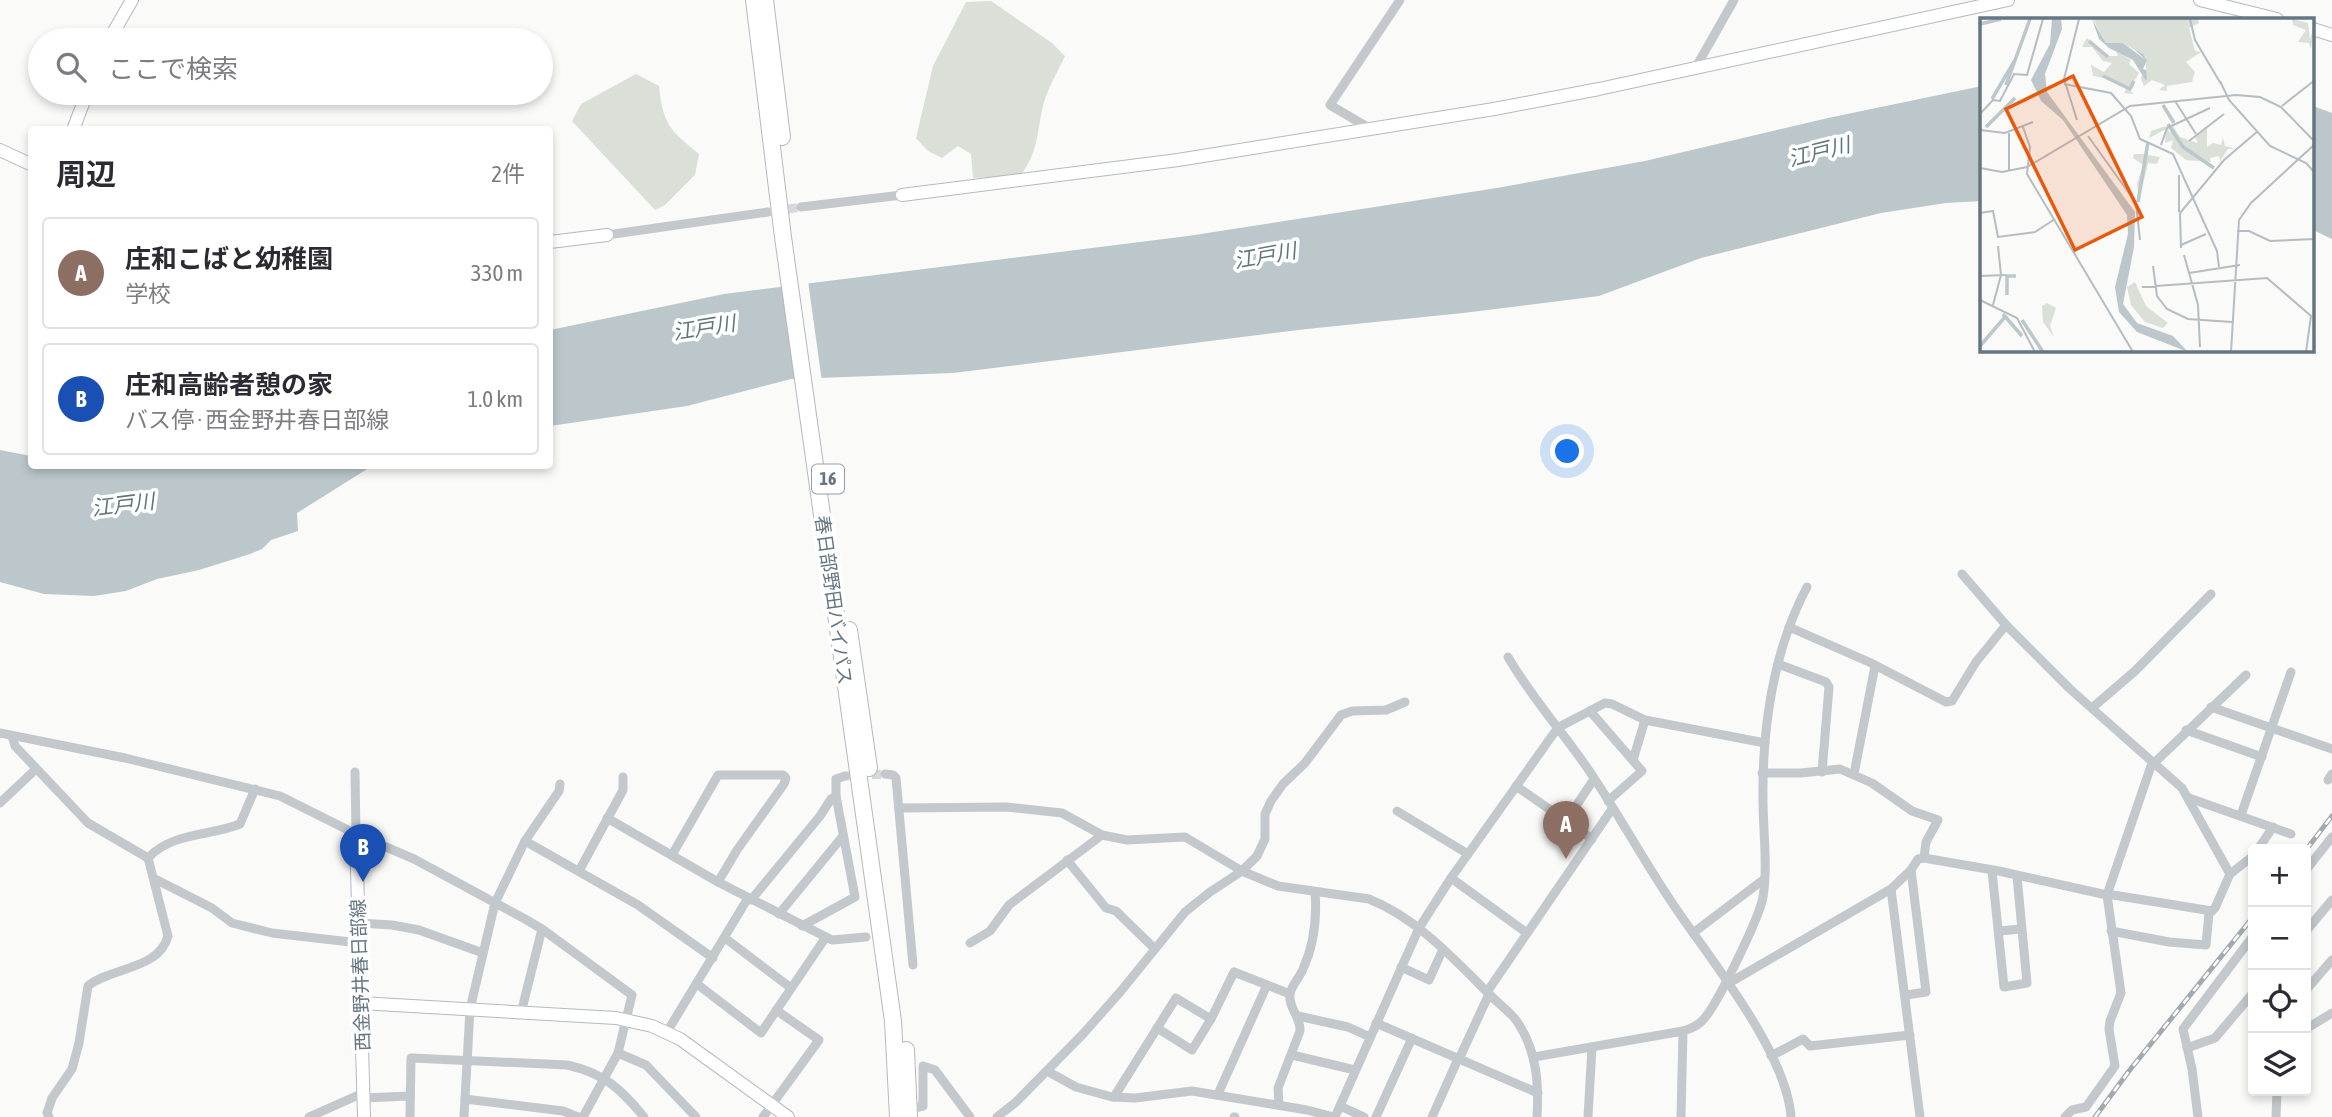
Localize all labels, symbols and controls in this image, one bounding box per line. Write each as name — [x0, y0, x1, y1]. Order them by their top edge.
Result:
inset map — [1980, 18, 2314, 352]
search box — [28, 28, 553, 105]
icon: search — [52, 48, 90, 86]
text: ここで検索 — [108, 54, 238, 84]
water label: 江戸川 — [1785, 131, 1854, 170]
text: 周辺 — [56, 157, 116, 191]
text: 2件 — [491, 161, 525, 187]
water label: 江戸川 — [1232, 237, 1300, 272]
text: 庄和こばと幼稚園 — [125, 244, 333, 274]
text: A — [75, 260, 87, 286]
text: 330 m — [471, 260, 523, 286]
text: 学校 — [125, 281, 171, 307]
water label: 江戸川 — [671, 310, 739, 344]
text: 庄和高齢者憩の家 — [125, 370, 333, 400]
text: B — [76, 386, 86, 412]
text: 1.0 km — [467, 386, 523, 412]
text: バス停 · 西金野井春日部線 — [125, 407, 389, 433]
your location — [1550, 434, 1584, 468]
road number: 16 — [812, 464, 844, 494]
water label: 江戸川 — [90, 488, 158, 520]
street label: 春日部野田バイパス — [811, 514, 857, 686]
pin: A — [1543, 801, 1589, 859]
pin: B — [340, 824, 386, 882]
map controls — [2248, 844, 2311, 1096]
button: + — [2248, 844, 2311, 907]
street label: 西金野井春日部線 — [346, 899, 374, 1051]
button: − — [2248, 907, 2311, 970]
button: locate — [2248, 970, 2311, 1033]
button: layers — [2248, 1033, 2311, 1096]

